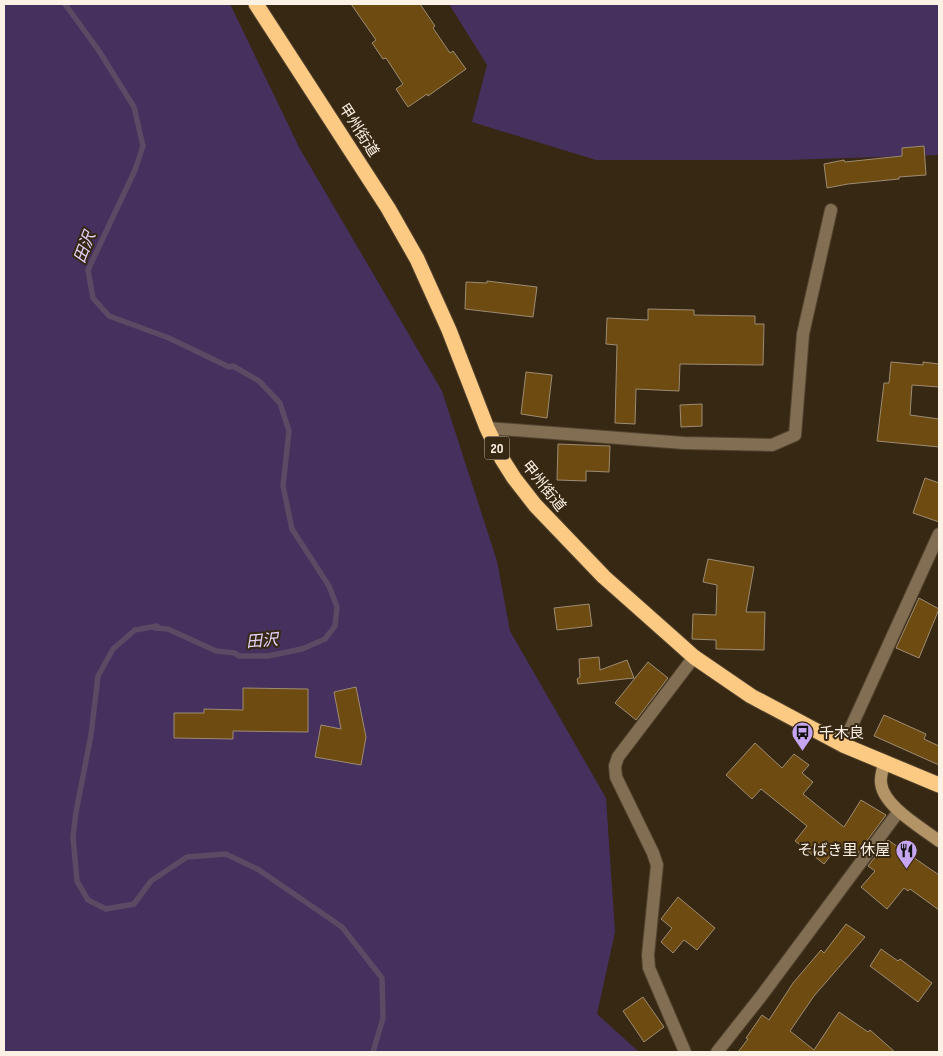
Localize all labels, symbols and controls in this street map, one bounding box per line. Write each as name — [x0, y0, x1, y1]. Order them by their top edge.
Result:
street label: 甲州街道 — [334, 100, 383, 161]
water label: 田沢 — [71, 227, 101, 266]
road number: 20 — [484, 436, 510, 459]
street label: 甲州街道 — [517, 457, 570, 516]
water label: 田沢 — [245, 630, 281, 652]
bus stop icon: 千木良 — [791, 721, 815, 752]
place label: 千木良 — [819, 724, 864, 743]
restaurant icon: そばき里 休屋 — [894, 838, 918, 869]
place label: そばき里 休屋 — [798, 841, 890, 860]

